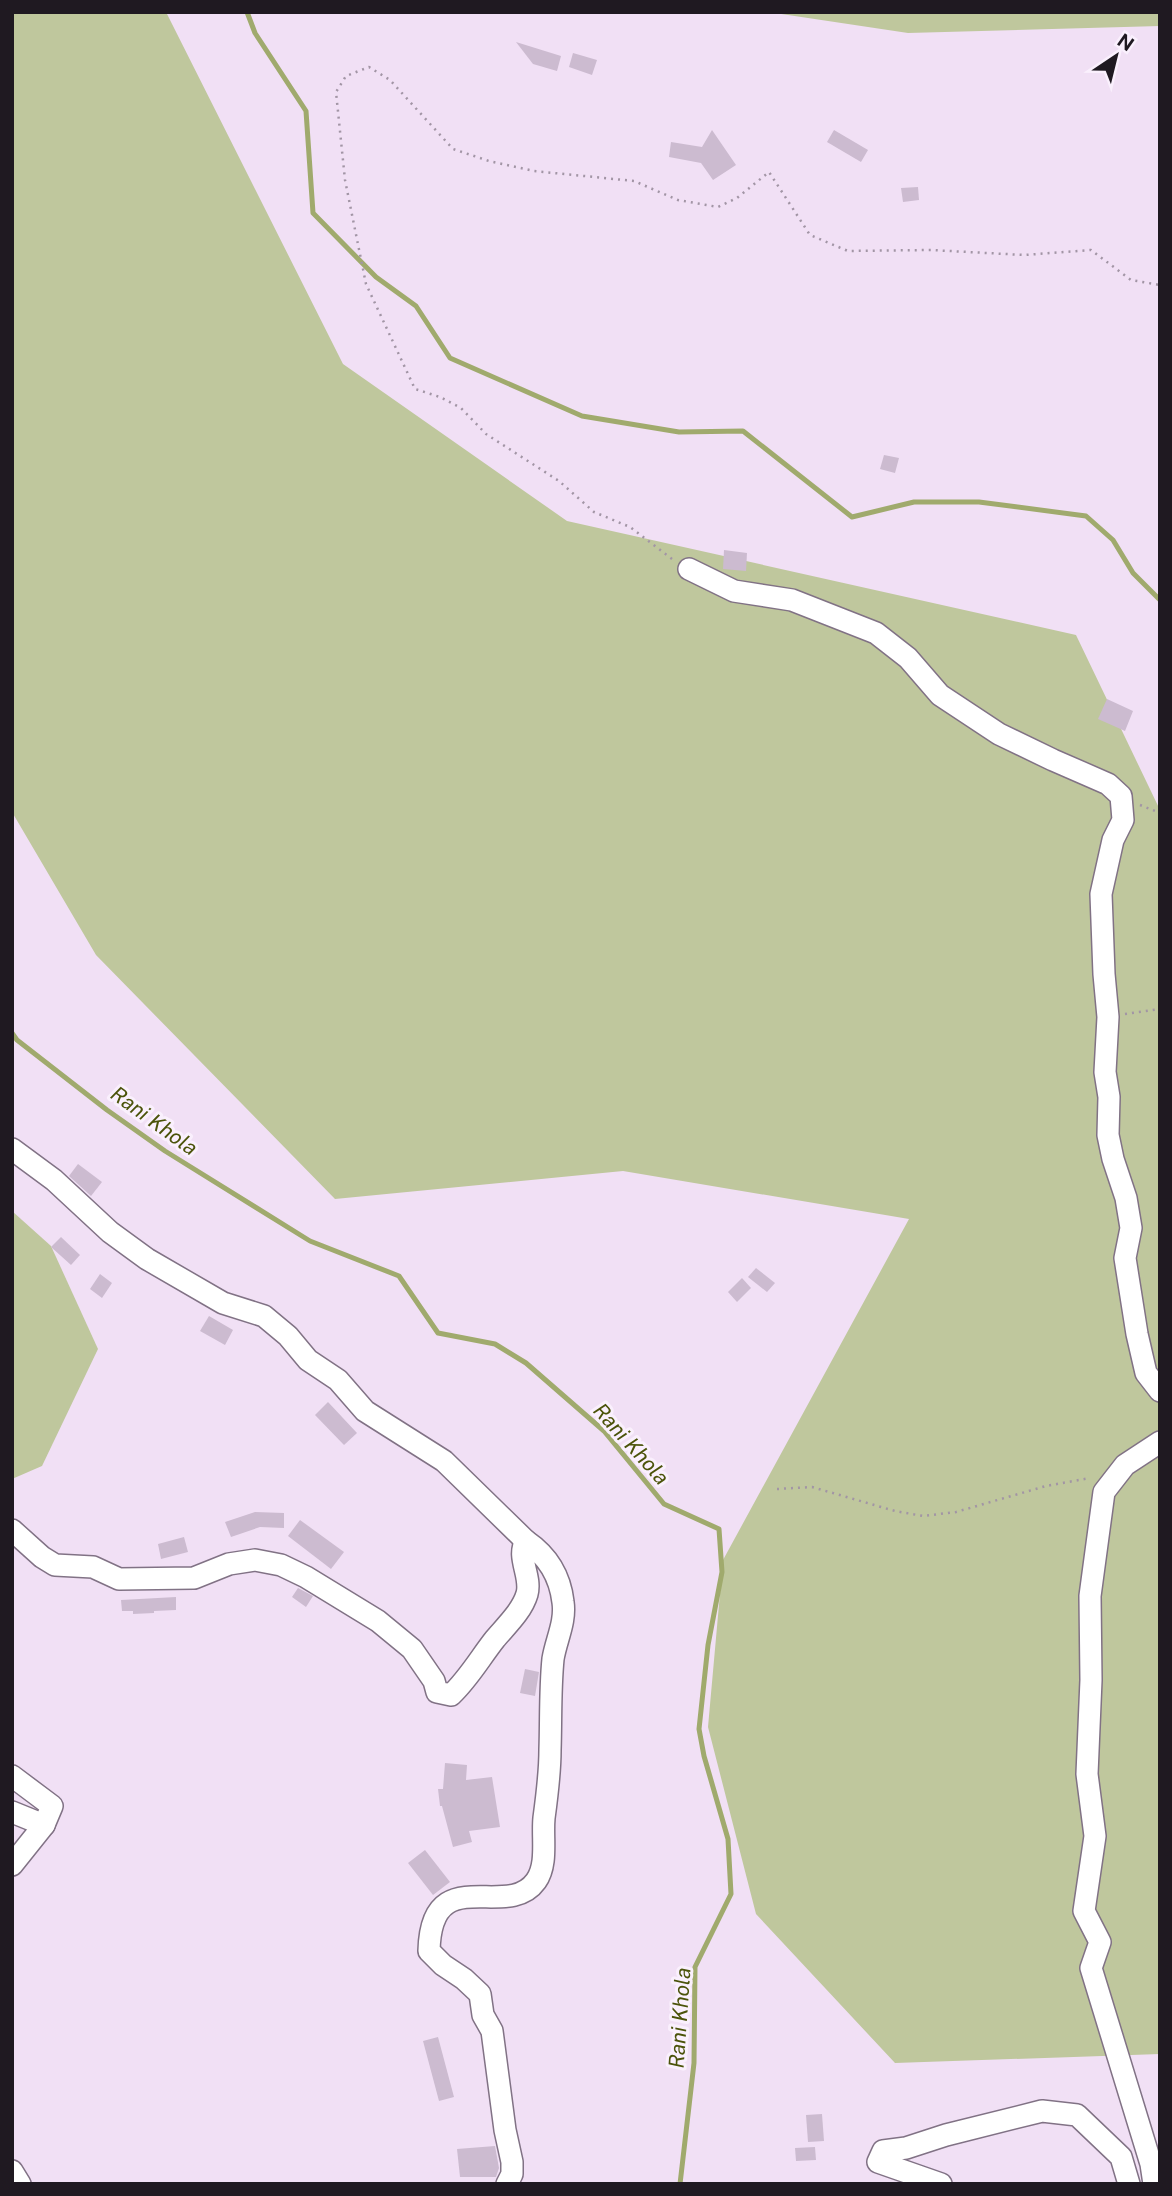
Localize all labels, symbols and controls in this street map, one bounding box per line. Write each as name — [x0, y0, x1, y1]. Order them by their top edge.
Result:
north arrow — [1081, 21, 1151, 91]
text: N — [1113, 29, 1138, 55]
water label: Rani Khola — [106, 1081, 202, 1160]
water label: Rani Khola — [588, 1398, 674, 1490]
water label: Rani Khola — [664, 1967, 695, 2069]

